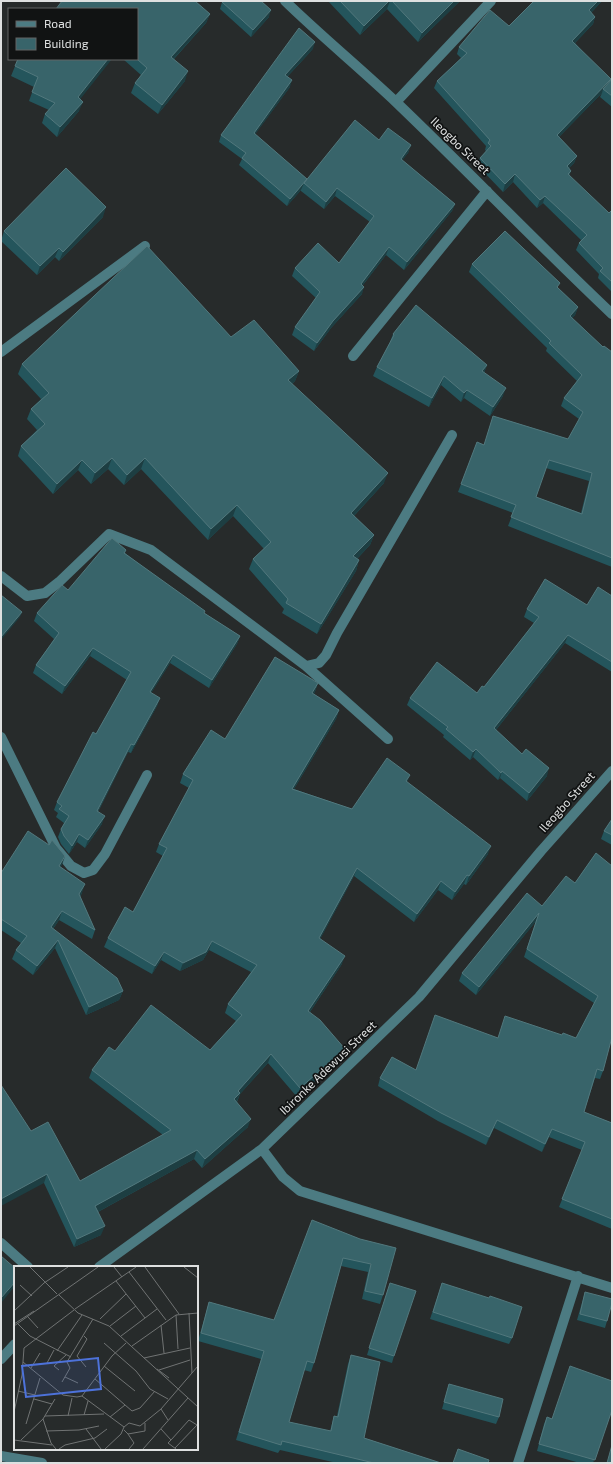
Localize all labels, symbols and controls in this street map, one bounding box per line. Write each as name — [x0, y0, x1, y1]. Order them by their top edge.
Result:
legend — [8, 8, 138, 60]
text: Road — [44, 16, 72, 30]
text: Building — [44, 36, 89, 50]
street label: Ileogbo Street — [428, 114, 493, 177]
street label: Ileogbo Street — [536, 768, 597, 834]
street label: Ibironke Adewusi Street — [276, 1017, 379, 1117]
inset map — [14, 1266, 198, 1450]

